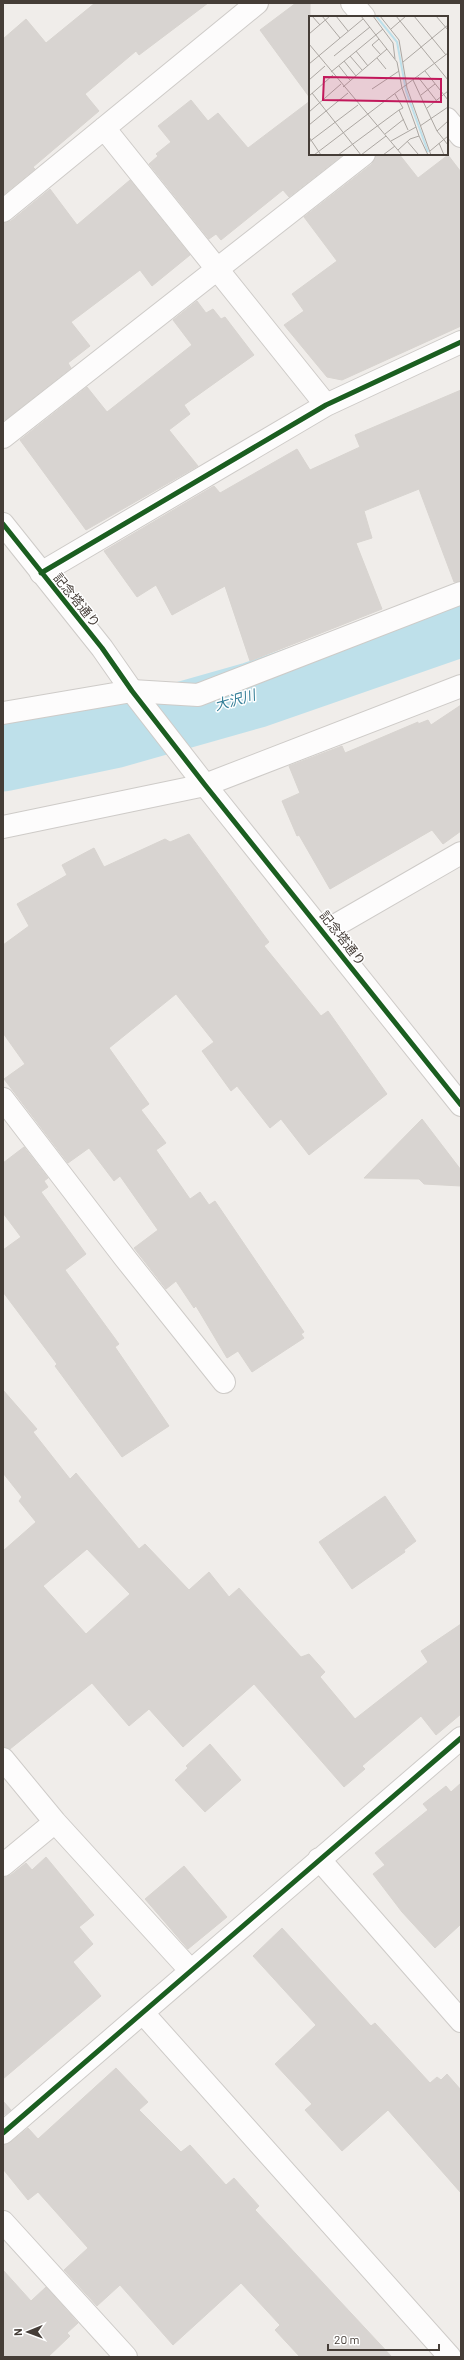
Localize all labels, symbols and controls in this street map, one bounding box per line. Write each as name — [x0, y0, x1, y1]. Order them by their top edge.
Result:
inset map — [309, 16, 448, 155]
street label: 記念塔通り — [50, 570, 104, 630]
water label: 大沢川 — [212, 685, 259, 713]
street label: 記念塔通り — [317, 907, 369, 969]
north arrow — [8, 2312, 48, 2352]
scale bar — [328, 2326, 439, 2352]
text: N — [11, 2328, 24, 2336]
text: 20 m — [334, 2332, 360, 2346]

